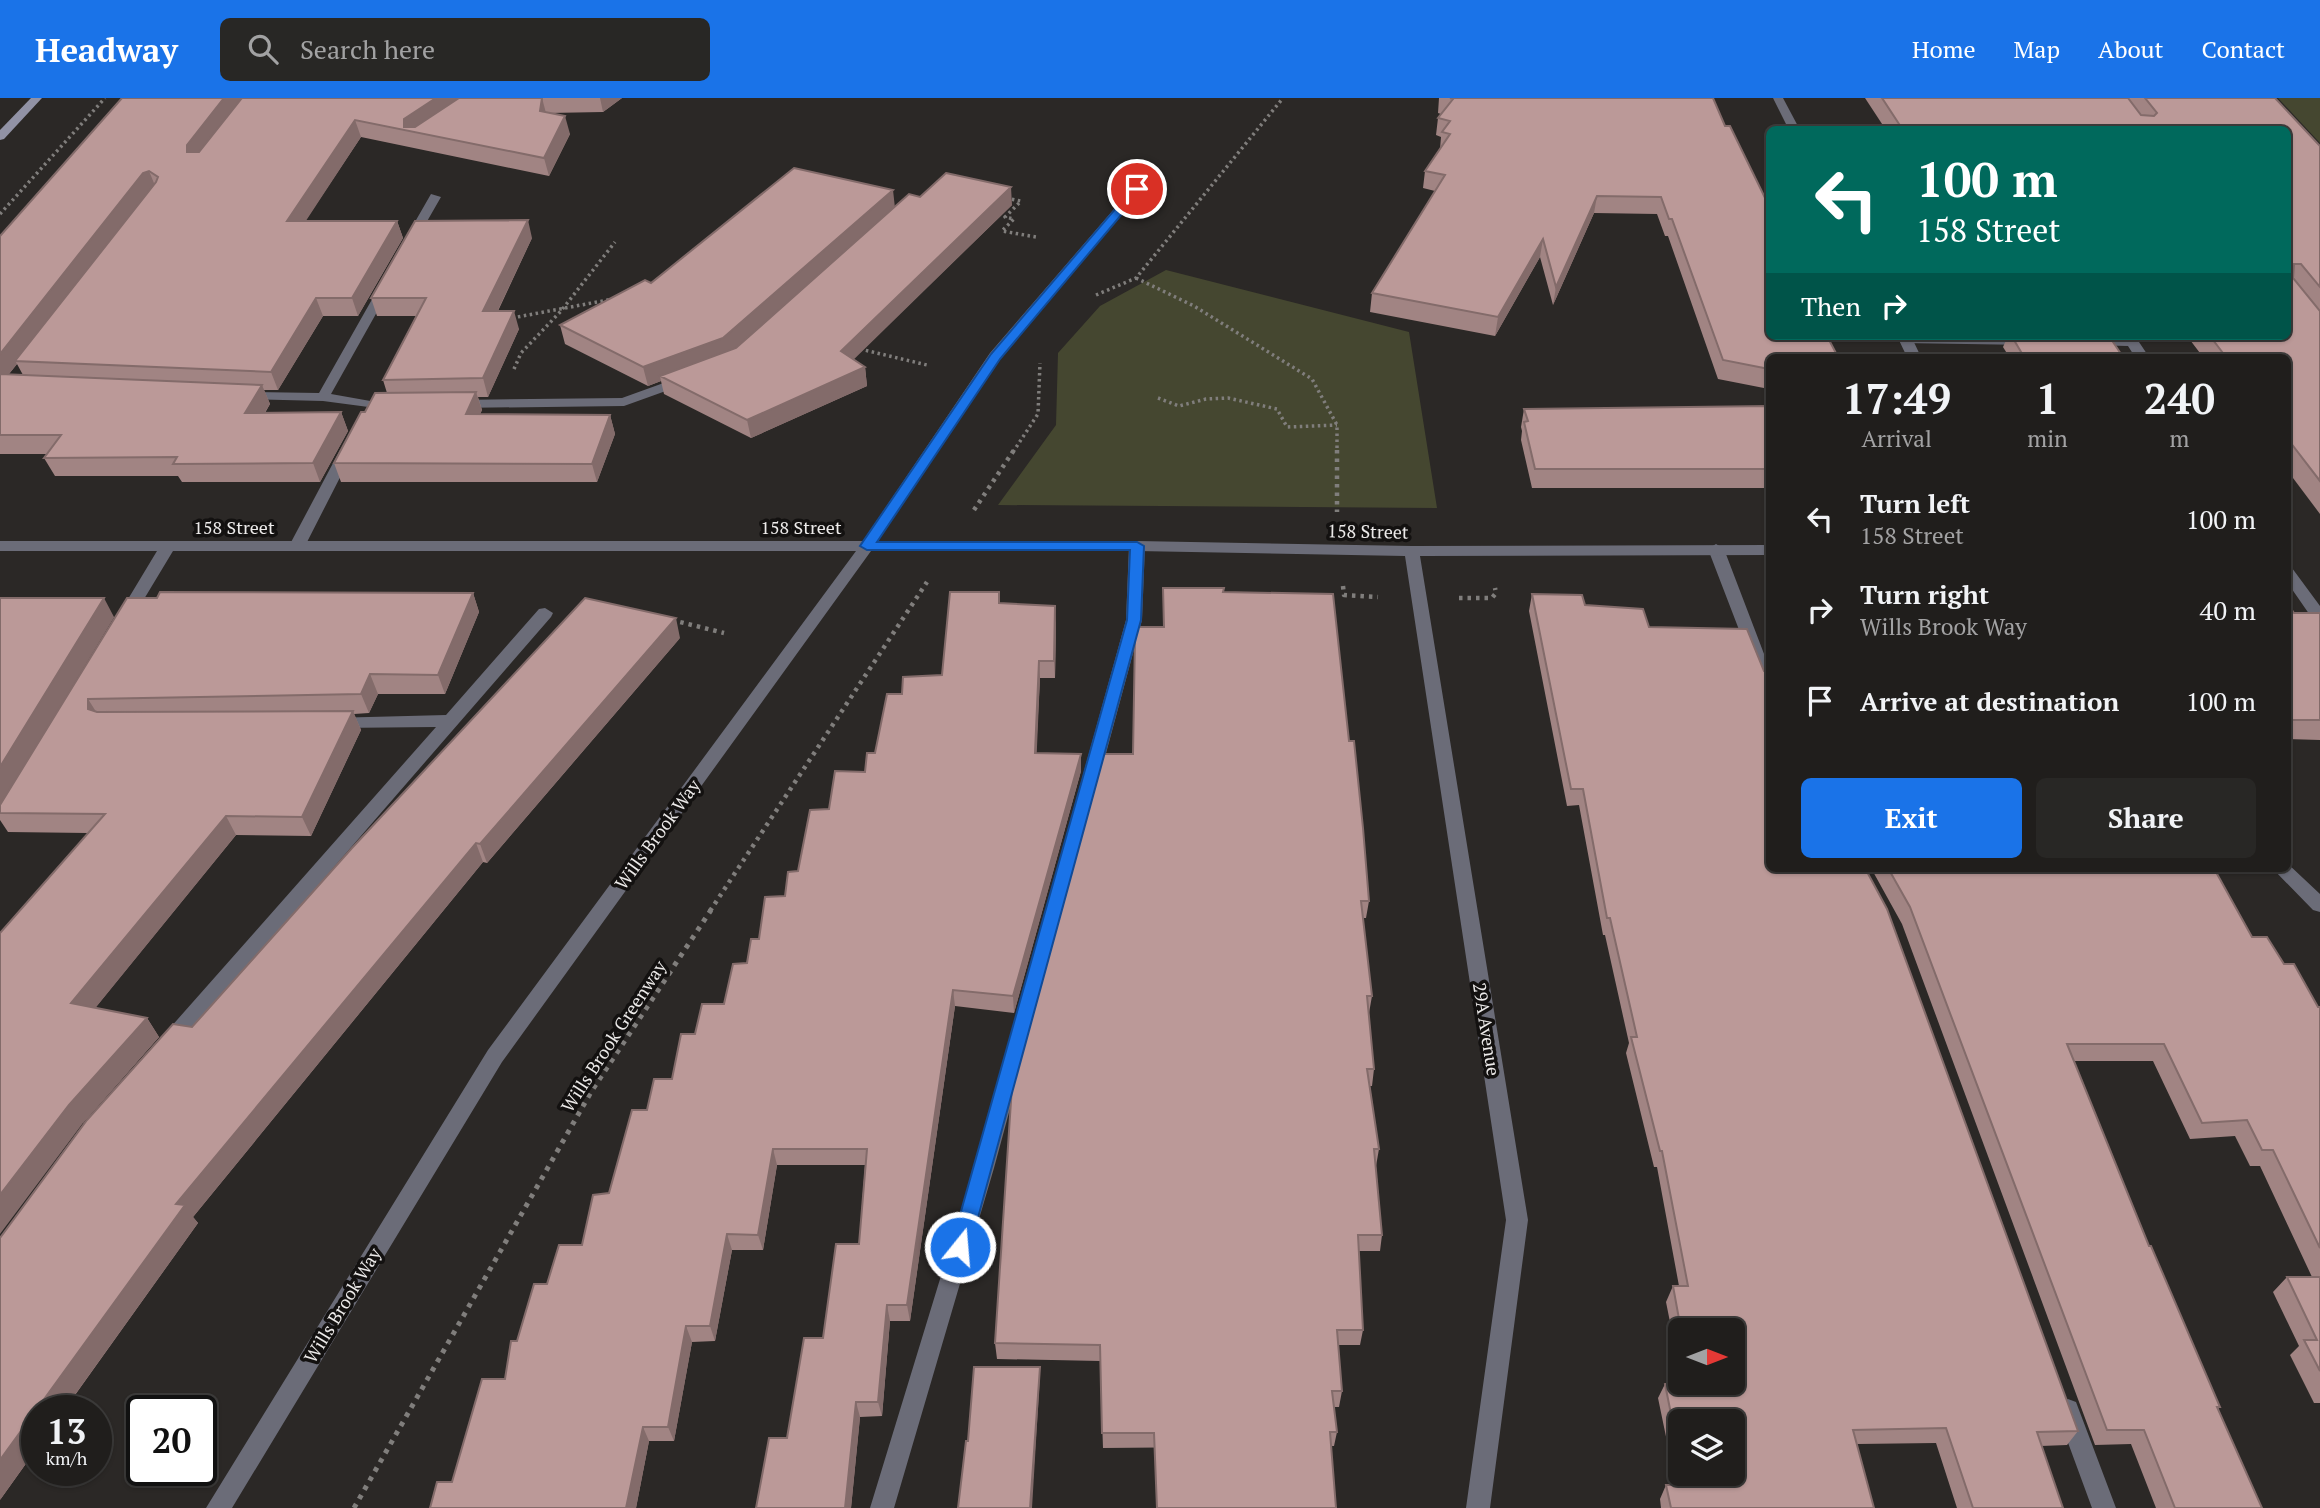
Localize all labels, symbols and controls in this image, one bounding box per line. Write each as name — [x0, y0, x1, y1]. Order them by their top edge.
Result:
search box — [220, 18, 710, 81]
text: Headway — [35, 28, 178, 71]
icon: search — [244, 30, 282, 68]
text: Search here — [300, 32, 435, 66]
text: Home — [1912, 33, 1976, 65]
text: Map — [2014, 33, 2060, 65]
text: About — [2098, 33, 2164, 65]
text: Contact — [2202, 33, 2285, 65]
text: 100 m — [1916, 146, 2058, 211]
icon: left — [1801, 154, 1892, 245]
pin — [1107, 159, 1167, 219]
icon: arrive — [1118, 170, 1156, 208]
text: 158 Street — [1916, 209, 2060, 251]
icon: right — [1875, 287, 1913, 325]
text: Then — [1801, 289, 1861, 323]
text: 17:49 — [1842, 370, 1951, 426]
text: 1 — [2036, 370, 2059, 426]
text: 240 — [2144, 370, 2215, 426]
text: Arrival — [1861, 423, 1932, 454]
text: min — [2027, 423, 2068, 454]
text: m — [2169, 423, 2189, 454]
text: Turn left — [1860, 486, 1970, 520]
icon: left — [1801, 500, 1839, 538]
text: 100 m — [2186, 502, 2256, 536]
street label: 158 Street — [193, 515, 275, 539]
street label: 158 Street — [760, 515, 842, 539]
street label: 158 Street — [1327, 518, 1409, 544]
text: 158 Street — [1860, 520, 1964, 551]
text: Turn right — [1860, 577, 1989, 611]
icon: right — [1801, 591, 1839, 629]
text: 40 m — [2200, 593, 2256, 627]
text: Wills Brook Way — [1860, 611, 2027, 642]
icon: arrive — [1801, 682, 1839, 720]
text: Arrive at destination — [1860, 684, 2119, 718]
text: 100 m — [2186, 684, 2256, 718]
street label: Wills Brook Way — [609, 773, 706, 894]
button: Exit — [1801, 778, 2022, 858]
button: Share — [2036, 778, 2256, 858]
street label: Wills Brook Greenway — [555, 955, 672, 1116]
street label: 29A Avenue — [1468, 981, 1506, 1077]
position arrow — [923, 1210, 997, 1284]
street label: Wills Brook Way — [298, 1242, 386, 1367]
north arrow — [1668, 1318, 1745, 1395]
map controls — [1668, 1318, 1745, 1486]
speed limit sign: 20 — [126, 1395, 217, 1486]
text: 13 — [47, 1408, 86, 1454]
button: layers — [1668, 1409, 1745, 1486]
text: km/h — [46, 1446, 87, 1470]

